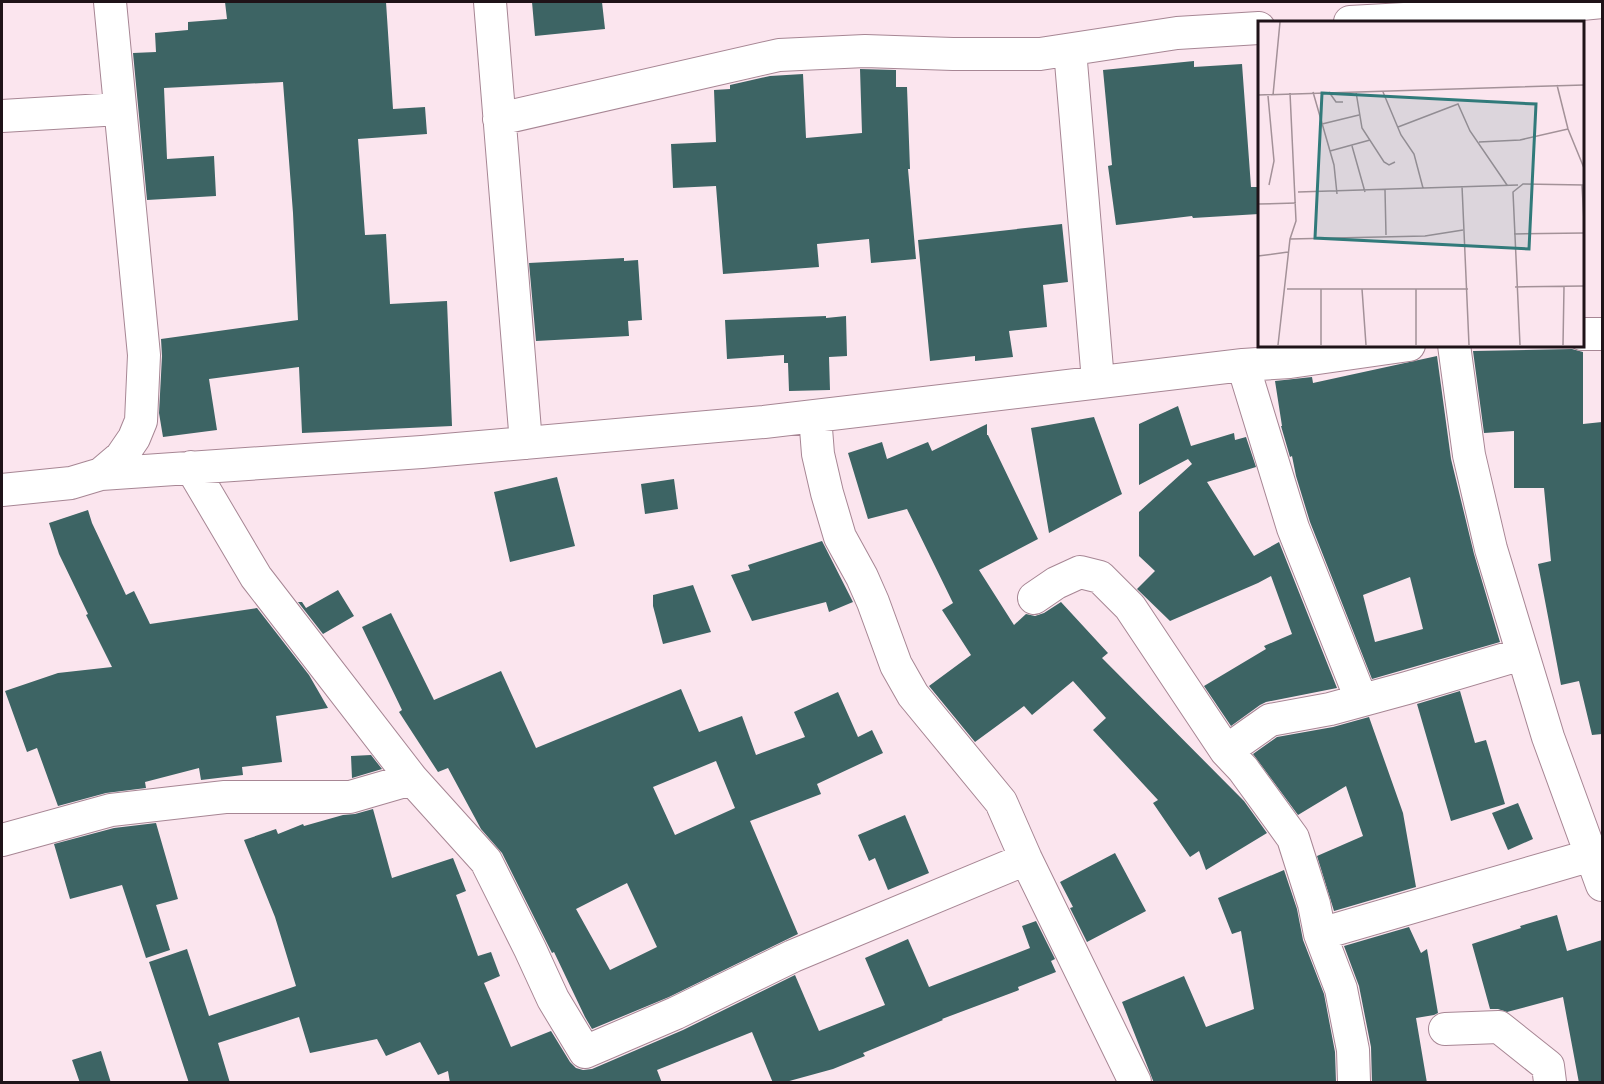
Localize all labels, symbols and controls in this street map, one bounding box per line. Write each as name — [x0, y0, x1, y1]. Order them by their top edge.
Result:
inset map — [1258, 21, 1583, 346]

